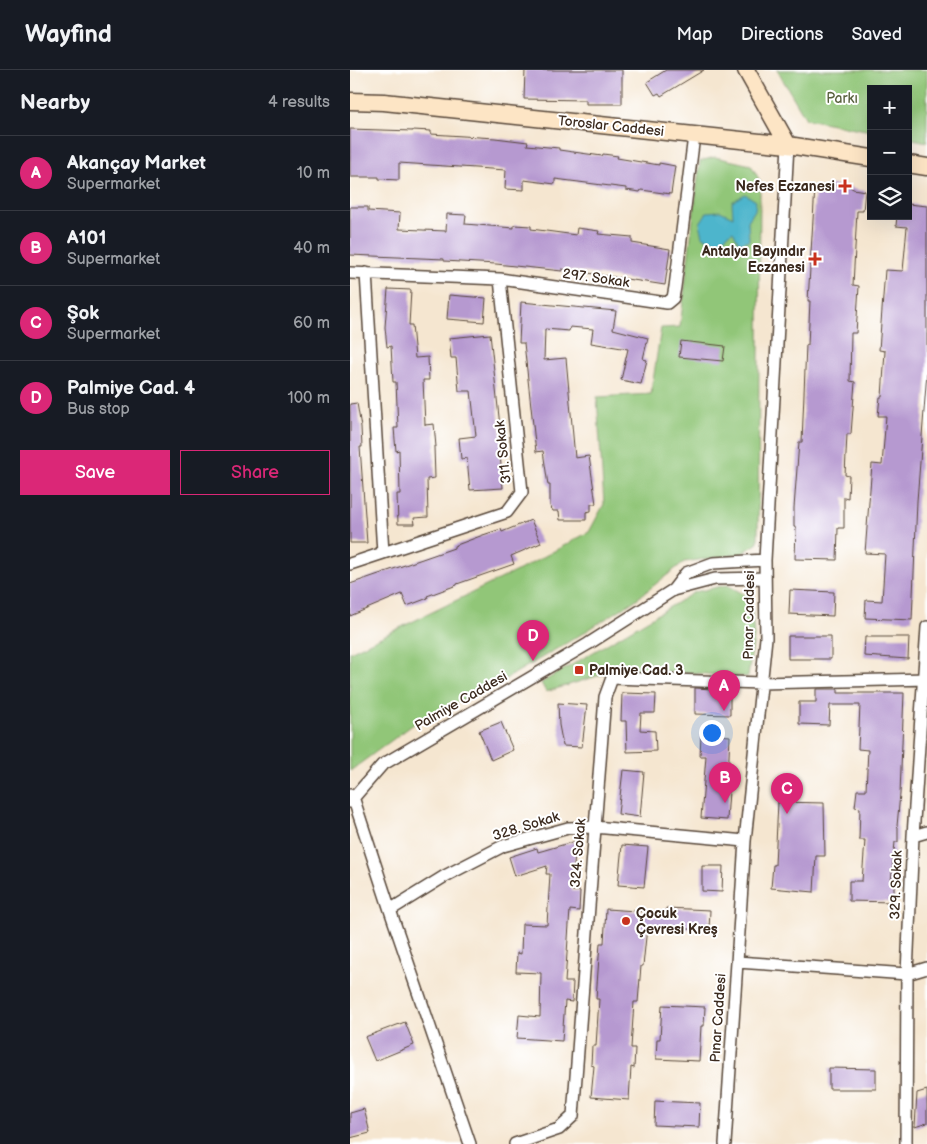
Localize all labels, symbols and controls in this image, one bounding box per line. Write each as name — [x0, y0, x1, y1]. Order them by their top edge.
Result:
text: Wayfind — [25, 20, 112, 49]
text: Map — [677, 24, 713, 45]
text: Directions — [741, 24, 823, 45]
text: Saved — [851, 24, 902, 45]
map controls — [867, 85, 912, 220]
button: + — [867, 85, 912, 130]
text: Nearby — [20, 90, 90, 115]
park label: Parkı — [826, 90, 858, 107]
text: 4 results — [268, 93, 330, 112]
street label: Toroslar Caddesi — [557, 112, 665, 140]
button: − — [867, 130, 912, 175]
text: Akançay Market — [67, 152, 206, 175]
text: A — [31, 164, 41, 183]
text: 10 m — [297, 164, 330, 183]
text: Supermarket — [67, 175, 160, 194]
button: layers — [867, 175, 912, 220]
place label: Nefes Eczanesi — [736, 178, 835, 195]
marker: Nefes Eczanesi — [839, 180, 851, 192]
text: A101 — [67, 227, 106, 250]
text: B — [30, 239, 42, 258]
text: 40 m — [293, 239, 330, 258]
place label: Antalya Bayındır Eczanesi — [701, 243, 805, 276]
text: Supermarket — [67, 250, 160, 269]
marker: Antalya Bayındır Eczanesi — [809, 253, 821, 265]
street label: 297. Sokak — [561, 265, 631, 291]
text: Şok — [67, 302, 99, 325]
text: C — [30, 314, 42, 333]
text: 60 m — [293, 314, 330, 333]
text: Supermarket — [67, 325, 160, 344]
text: Palmiye Cad. 4 — [67, 377, 195, 400]
text: D — [30, 389, 42, 408]
text: 100 m — [287, 389, 330, 408]
text: Bus stop — [67, 400, 130, 419]
street label: 311. Sokak — [491, 419, 515, 484]
button: Save — [20, 450, 170, 495]
button: Share — [180, 450, 330, 495]
street label: Pınar Caddesi — [740, 570, 758, 660]
pin: D — [517, 620, 549, 661]
place label: Palmiye Cad. 3 — [589, 662, 683, 679]
marker: Palmiye Cad. 3 — [573, 664, 585, 676]
street label: Palmiye Caddesi — [412, 668, 510, 734]
pin: A — [708, 670, 740, 711]
your location — [699, 720, 725, 746]
pin: B — [709, 762, 741, 803]
pin: C — [771, 773, 803, 814]
street label: 328. Sokak — [490, 808, 562, 844]
street label: 324. Sokak — [567, 818, 589, 888]
street label: 329. Sokak — [886, 850, 906, 920]
place label: Çocuk Çevresi Kreş — [636, 905, 718, 938]
marker: Çocuk Çevresi Kreş — [620, 915, 632, 927]
street label: Pınar Caddesi — [706, 973, 730, 1063]

